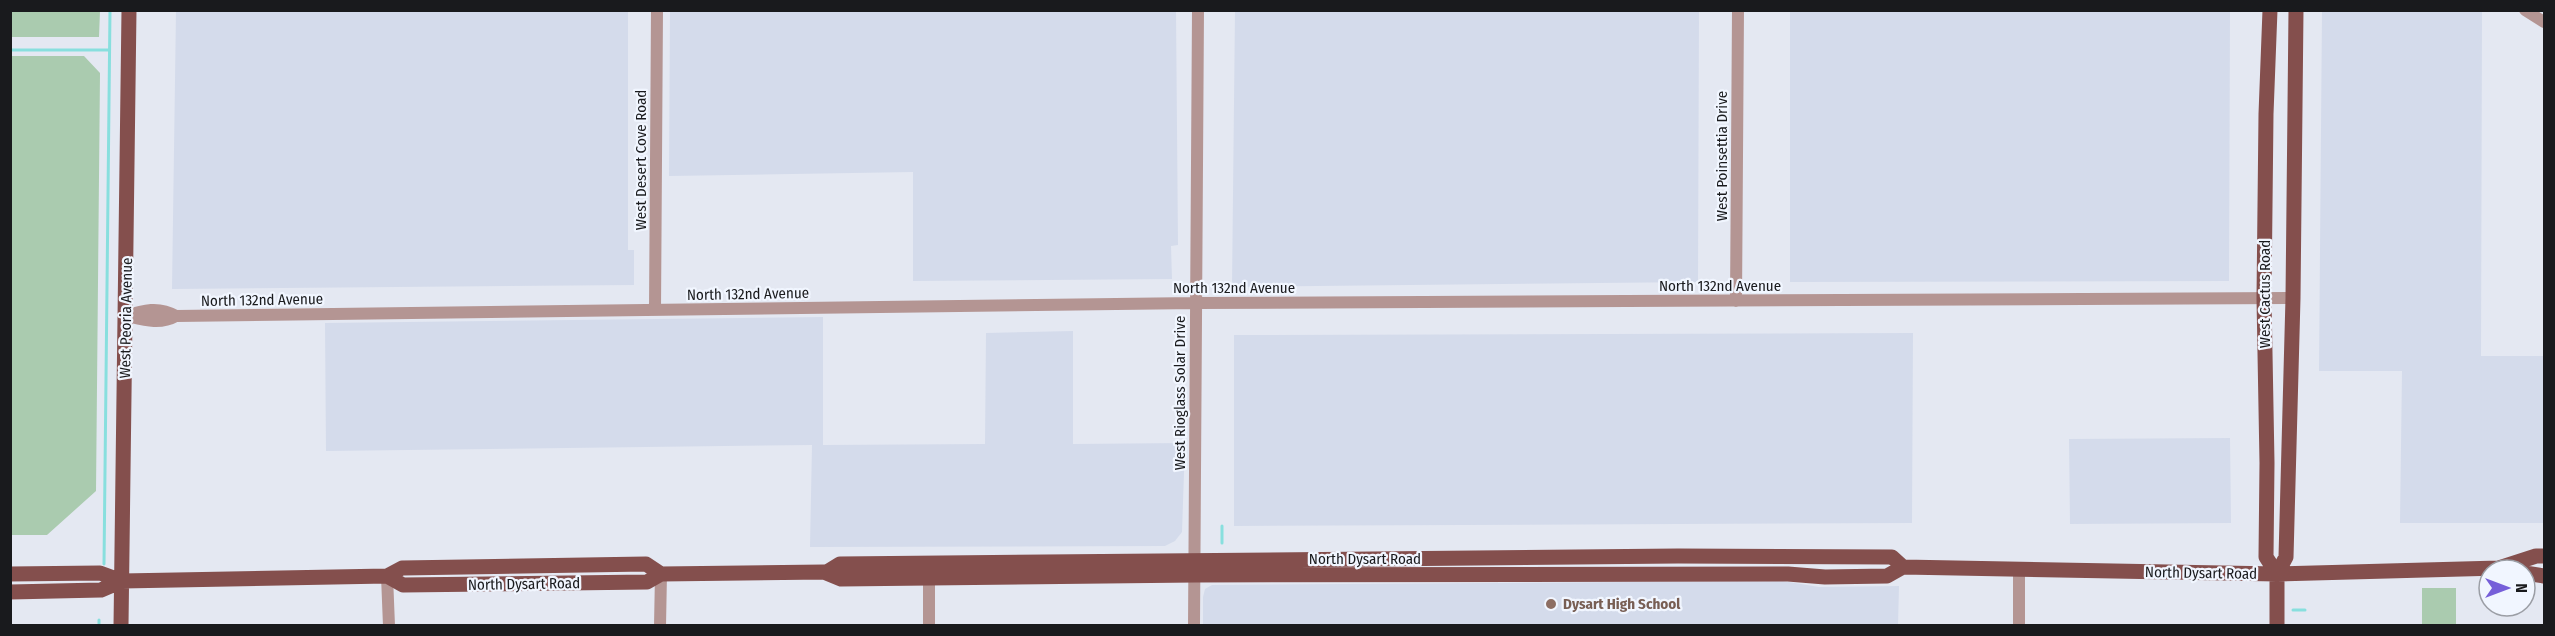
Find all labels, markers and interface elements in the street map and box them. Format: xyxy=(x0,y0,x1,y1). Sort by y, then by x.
street label: West Desert Cove Road xyxy=(632,90,650,230)
street label: West Poinsettia Drive xyxy=(1713,91,1731,221)
street label: West Cactus Road xyxy=(2256,240,2274,348)
street label: West Peoria Avenue xyxy=(116,257,136,379)
street label: North 132nd Avenue xyxy=(1659,277,1781,295)
street label: North 132nd Avenue xyxy=(1173,279,1295,297)
street label: North 132nd Avenue xyxy=(687,284,809,304)
street label: North 132nd Avenue xyxy=(201,290,323,310)
street label: West Rioglass Solar Drive xyxy=(1171,316,1189,470)
street label: North Dysart Road xyxy=(1309,550,1421,568)
north arrow xyxy=(2477,558,2537,618)
street label: North Dysart Road xyxy=(2145,563,2257,583)
street label: North Dysart Road xyxy=(468,574,580,594)
text: N xyxy=(2512,583,2531,593)
place label: Dysart High School xyxy=(1563,595,1681,613)
marker: Dysart High School xyxy=(1544,597,1558,611)

